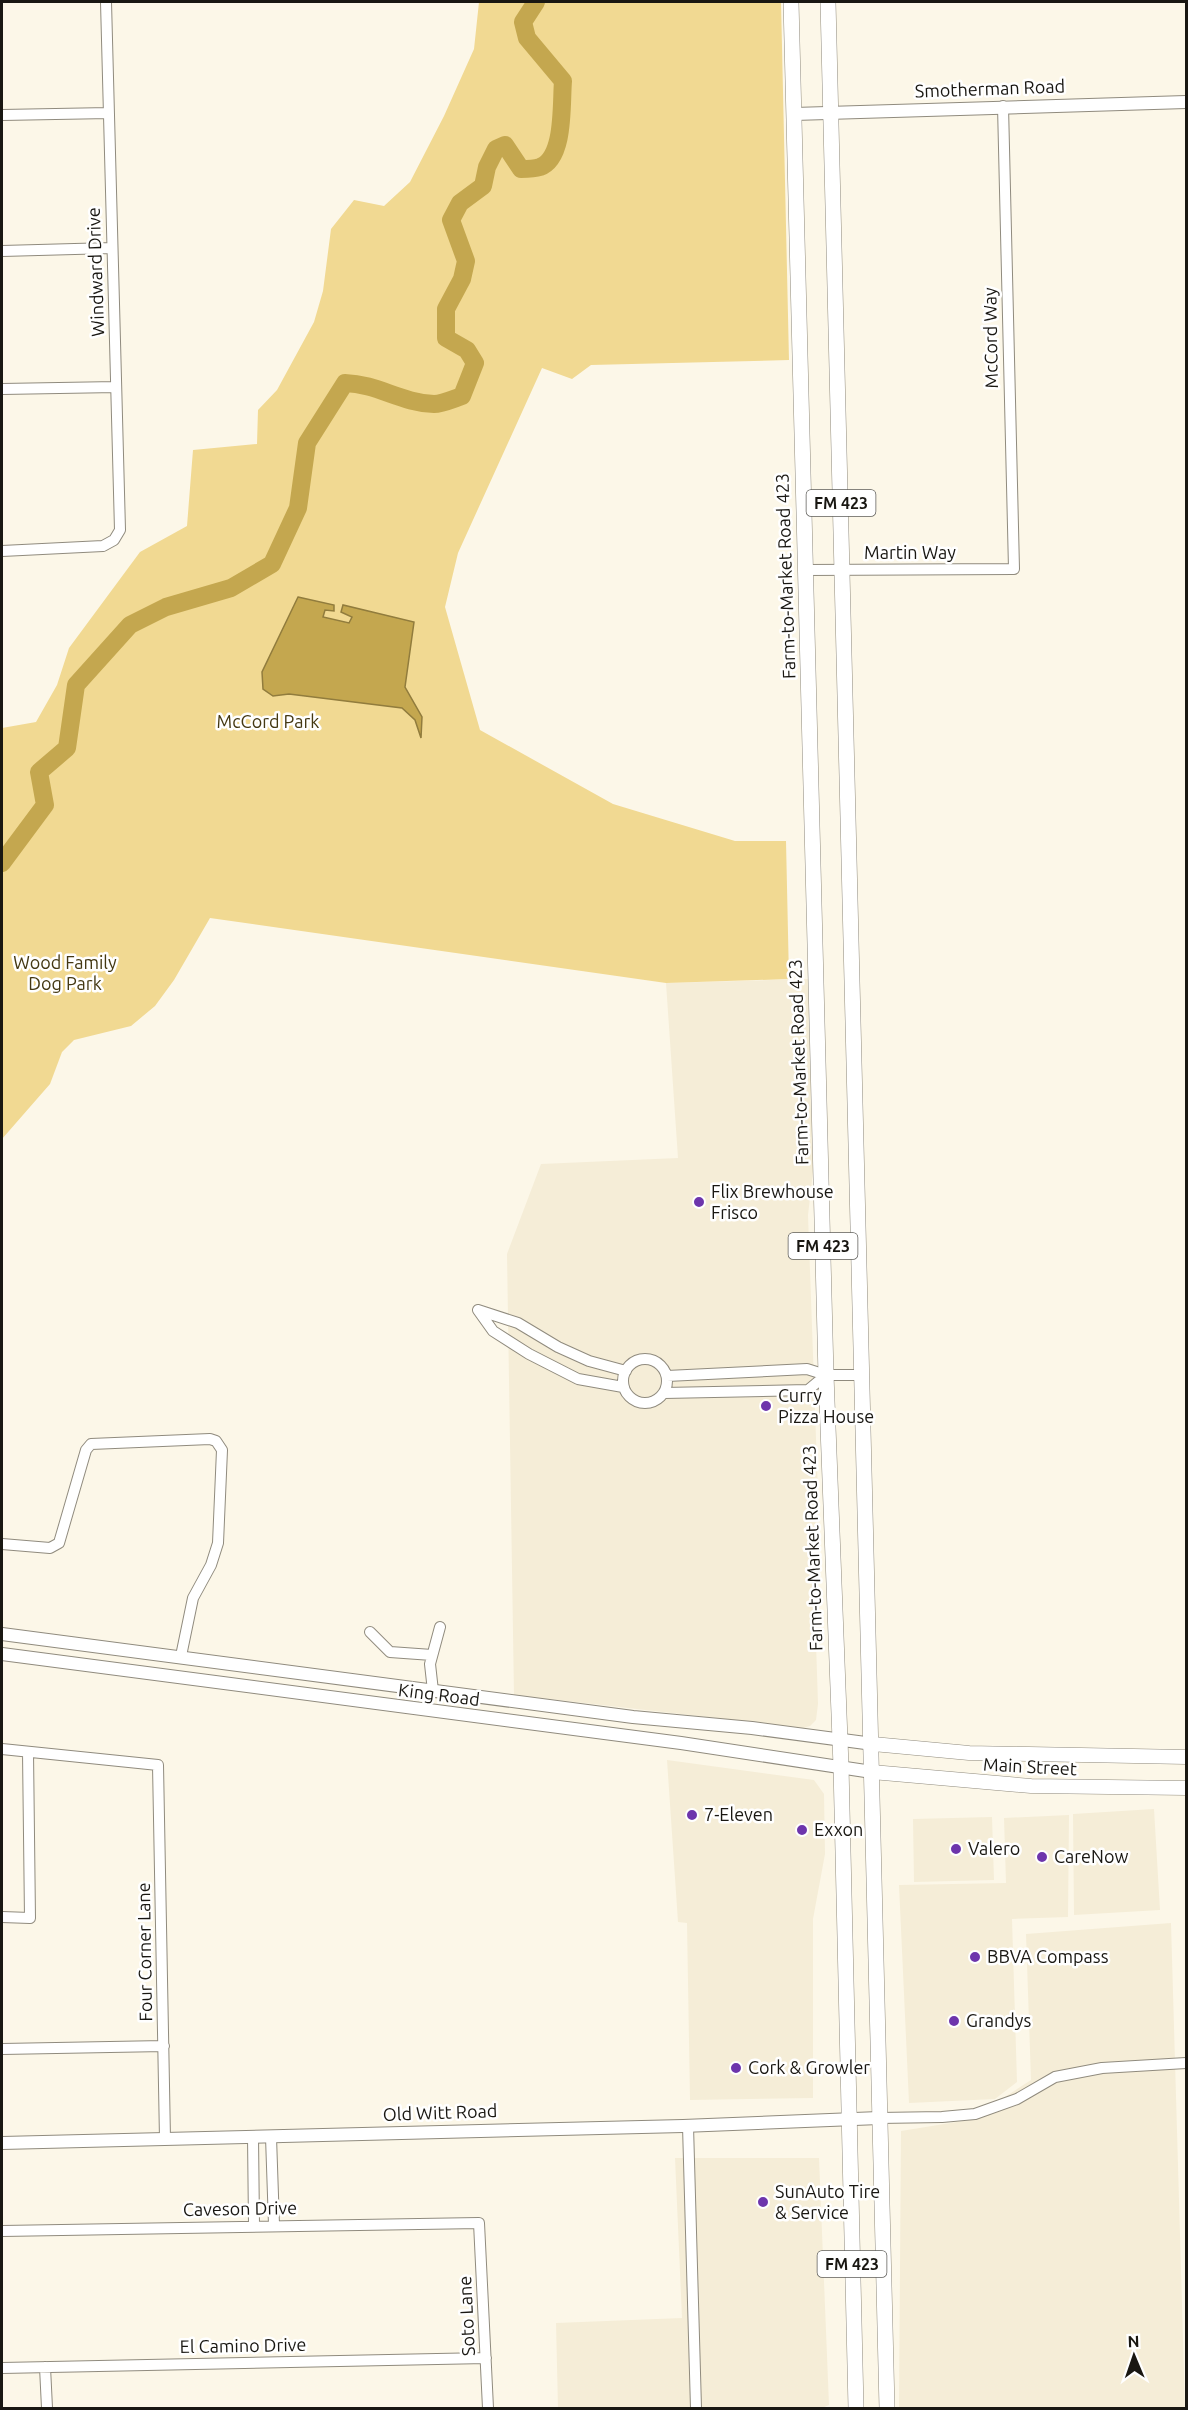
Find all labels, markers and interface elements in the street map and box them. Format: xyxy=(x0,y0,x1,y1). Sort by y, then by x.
street label: Smotherman Road xyxy=(915,75,1065,101)
street label: Windward Drive xyxy=(83,207,107,337)
street label: McCord Way xyxy=(979,287,1001,389)
street label: Farm-to-Market Road 423 xyxy=(771,473,799,679)
road number: FM 423 xyxy=(806,490,876,516)
street label: Martin Way xyxy=(864,542,956,562)
park label: McCord Park xyxy=(217,711,319,731)
park label: Wood Family Dog Park xyxy=(13,952,117,993)
street label: Farm-to-Market Road 423 xyxy=(784,959,812,1165)
place label: Flix Brewhouse Frisco xyxy=(711,1181,834,1222)
marker: Flix Brewhouse Frisco xyxy=(692,1195,706,1209)
road number: FM 423 xyxy=(788,1233,858,1259)
place label: Curry Pizza House xyxy=(778,1385,874,1426)
marker: Curry Pizza House xyxy=(759,1399,773,1413)
street label: Farm-to-Market Road 423 xyxy=(798,1445,826,1651)
street label: King Road xyxy=(397,1679,481,1709)
street label: Main Street xyxy=(983,1754,1077,1778)
place label: 7-Eleven xyxy=(704,1804,773,1824)
marker: 7-Eleven xyxy=(685,1808,699,1822)
place label: Exxon xyxy=(814,1819,863,1839)
marker: Exxon xyxy=(795,1823,809,1837)
place label: Valero xyxy=(968,1838,1020,1858)
marker: Valero xyxy=(949,1842,963,1856)
place label: CareNow xyxy=(1054,1846,1128,1866)
marker: CareNow xyxy=(1035,1850,1049,1864)
street label: Four Corner Lane xyxy=(133,1882,155,2022)
place label: BBVA Compass xyxy=(987,1946,1109,1966)
marker: BBVA Compass xyxy=(968,1950,982,1964)
place label: Grandys xyxy=(966,2010,1031,2030)
marker: Grandys xyxy=(947,2014,961,2028)
place label: Cork & Growler xyxy=(748,2057,870,2077)
marker: Cork & Growler xyxy=(729,2061,743,2075)
street label: Old Witt Road xyxy=(382,2100,498,2124)
place label: SunAuto Tire & Service xyxy=(775,2181,880,2222)
marker: SunAuto Tire & Service xyxy=(756,2195,770,2209)
street label: Caveson Drive xyxy=(183,2197,297,2219)
road number: FM 423 xyxy=(818,2251,886,2277)
street label: Soto Lane xyxy=(454,2275,478,2357)
north arrow xyxy=(1104,2326,1164,2386)
text: N xyxy=(1127,2332,1140,2350)
street label: El Camino Drive xyxy=(179,2334,306,2356)

